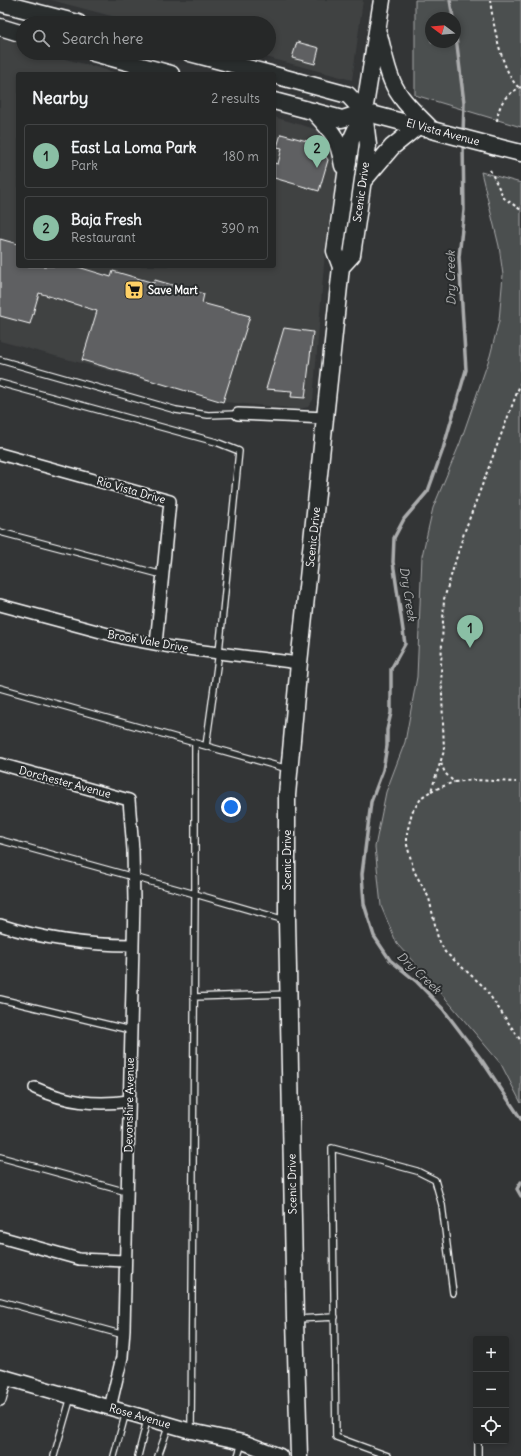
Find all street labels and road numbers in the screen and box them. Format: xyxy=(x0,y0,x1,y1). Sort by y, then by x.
street label: El Vista Avenue xyxy=(405,115,481,149)
street label: Scenic Drive xyxy=(350,161,372,223)
street label: Rio Vista Drive xyxy=(95,473,167,507)
street label: Scenic Drive xyxy=(303,506,323,568)
street label: Brook Vale Drive xyxy=(106,627,190,655)
street label: Dorchester Avenue xyxy=(17,763,113,801)
street label: Scenic Drive xyxy=(280,830,294,890)
street label: Devonshire Avenue xyxy=(121,1057,137,1153)
street label: Scenic Drive xyxy=(284,1154,300,1214)
street label: Rose Avenue xyxy=(108,1401,173,1432)

